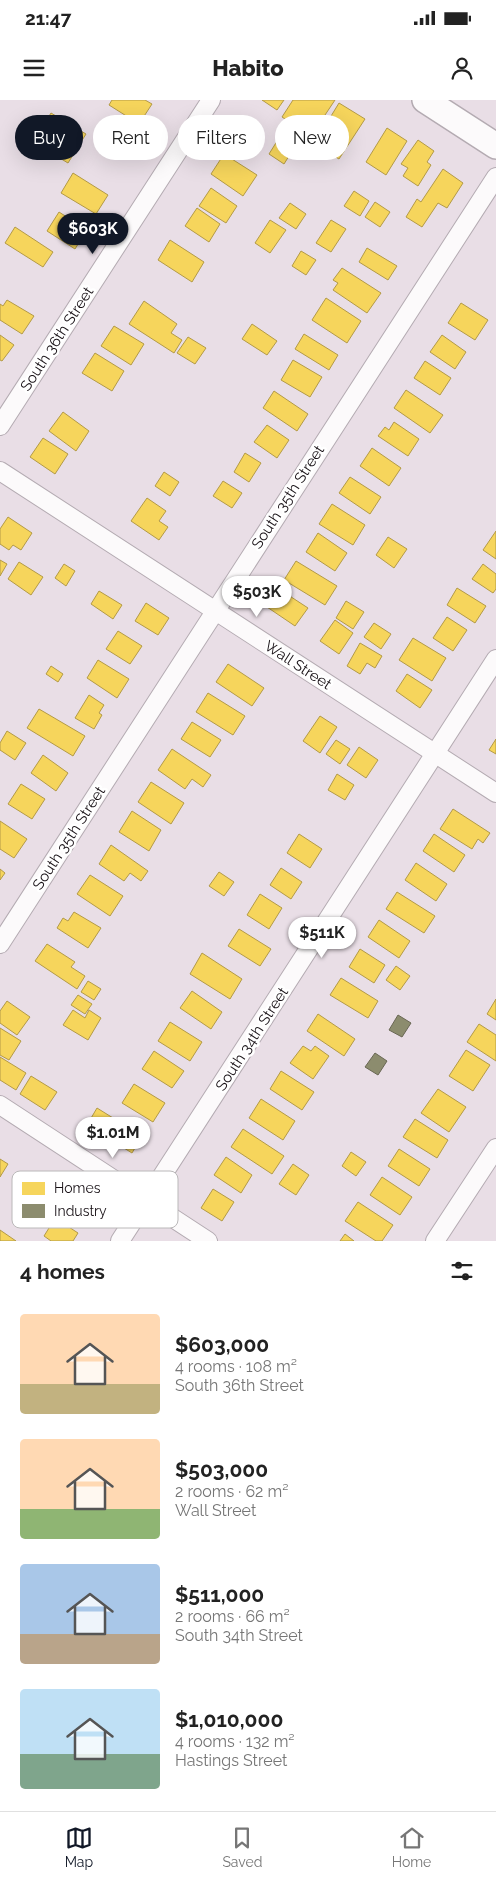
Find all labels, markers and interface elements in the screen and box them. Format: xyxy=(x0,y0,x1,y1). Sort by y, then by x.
text: 21:47 xyxy=(25,7,71,29)
icon: menu xyxy=(20,54,48,82)
icon: person xyxy=(448,54,476,82)
text: Habito xyxy=(212,55,284,81)
chip: Buy xyxy=(15,115,83,160)
chip: Rent xyxy=(93,115,168,160)
chip: Filters xyxy=(178,115,265,160)
chip: New xyxy=(275,115,349,160)
pin: $603K xyxy=(58,212,128,255)
text: $603K xyxy=(68,219,118,238)
street label: South 36th Street xyxy=(17,283,97,395)
street label: South 35th Street xyxy=(248,442,328,552)
pin: $503K xyxy=(222,576,292,618)
text: $503K xyxy=(233,582,281,601)
street label: Wall Street xyxy=(261,637,335,693)
street label: South 35th Street xyxy=(29,783,109,893)
pin: $511K xyxy=(287,916,357,959)
text: $511K xyxy=(299,923,345,942)
street label: South 34th Street xyxy=(212,984,292,1094)
pin: $1.01M xyxy=(72,1116,154,1159)
text: $1.01M xyxy=(86,1123,140,1142)
legend xyxy=(12,1171,178,1228)
text: Homes xyxy=(54,1180,101,1196)
text: Industry xyxy=(54,1203,107,1219)
icon: filters xyxy=(448,1257,476,1285)
text: 4 homes xyxy=(20,1259,105,1284)
text: $603,000 xyxy=(175,1332,269,1357)
icon: home xyxy=(60,1334,120,1394)
text: 4 rooms · 108 m² xyxy=(175,1357,297,1376)
text: South 36th Street xyxy=(175,1376,304,1395)
text: $503,000 xyxy=(175,1457,268,1482)
icon: home xyxy=(60,1459,120,1519)
text: 2 rooms · 62 m² xyxy=(175,1482,288,1501)
text: Wall Street xyxy=(175,1501,256,1520)
text: $511,000 xyxy=(175,1582,264,1607)
icon: home xyxy=(60,1584,120,1644)
text: 2 rooms · 66 m² xyxy=(175,1607,290,1626)
text: South 34th Street xyxy=(175,1626,303,1645)
text: $1,010,000 xyxy=(175,1707,283,1732)
icon: home xyxy=(60,1709,120,1769)
text: 4 rooms · 132 m² xyxy=(175,1732,295,1751)
text: Hastings Street xyxy=(175,1751,287,1770)
tab: Map xyxy=(65,1824,93,1870)
tab: Saved xyxy=(222,1824,262,1870)
tab: Home xyxy=(392,1824,431,1870)

